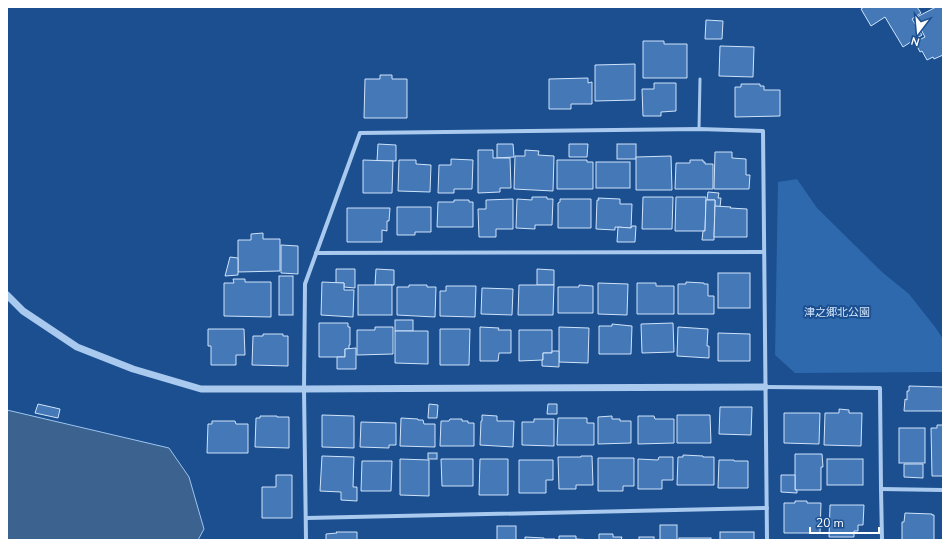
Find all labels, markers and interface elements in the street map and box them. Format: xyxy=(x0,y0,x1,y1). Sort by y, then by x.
north arrow xyxy=(898,12,938,52)
text: N xyxy=(909,33,921,49)
park label: 津之郷北公園 xyxy=(804,305,870,320)
scale bar xyxy=(810,509,879,535)
text: 20 m xyxy=(816,515,844,531)

